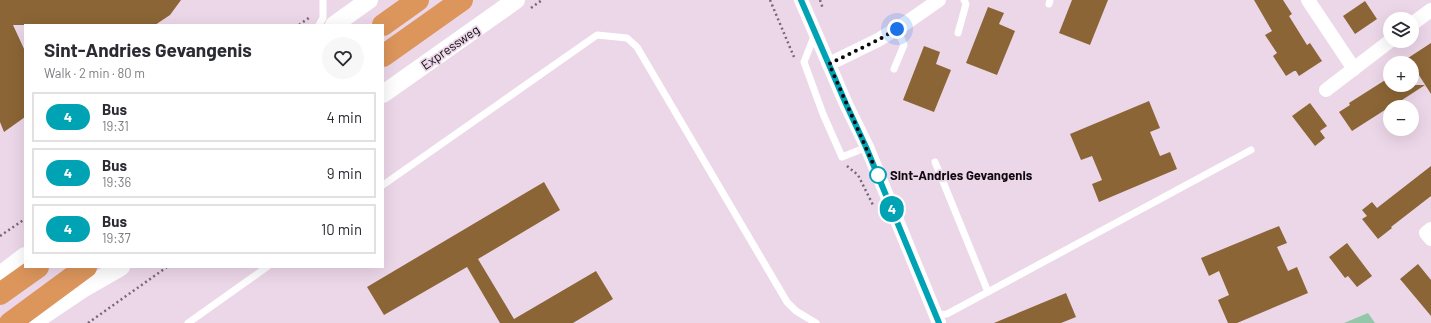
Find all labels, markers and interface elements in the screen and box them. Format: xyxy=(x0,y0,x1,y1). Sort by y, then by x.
map controls xyxy=(1383,12,1419,136)
button: layers xyxy=(1383,12,1419,48)
your location xyxy=(887,19,907,39)
street label: Expressweg xyxy=(418,21,482,73)
button: heart xyxy=(322,37,364,79)
text: Sint-Andries Gevangenis xyxy=(44,38,252,61)
button: + xyxy=(1383,56,1419,92)
text: Walk · 2 min · 80 m xyxy=(44,65,145,81)
text: Bus xyxy=(102,100,127,118)
button: − xyxy=(1383,100,1419,136)
text: 4 xyxy=(64,108,72,125)
text: 4 min xyxy=(326,108,362,126)
text: 19:31 xyxy=(102,118,129,134)
text: Bus xyxy=(102,156,127,174)
text: 4 xyxy=(64,164,72,181)
text: 9 min xyxy=(327,164,362,182)
marker: Sint-Andries Gevangenis xyxy=(869,166,887,184)
place label: Sint-Andries Gevangenis xyxy=(890,167,1033,183)
text: 19:36 xyxy=(102,174,131,190)
line badge: 4 xyxy=(879,196,905,222)
text: 4 xyxy=(888,200,896,217)
text: Bus xyxy=(102,212,127,230)
text: 4 xyxy=(64,220,72,237)
text: 10 min xyxy=(321,220,362,238)
text: 19:37 xyxy=(102,230,131,246)

